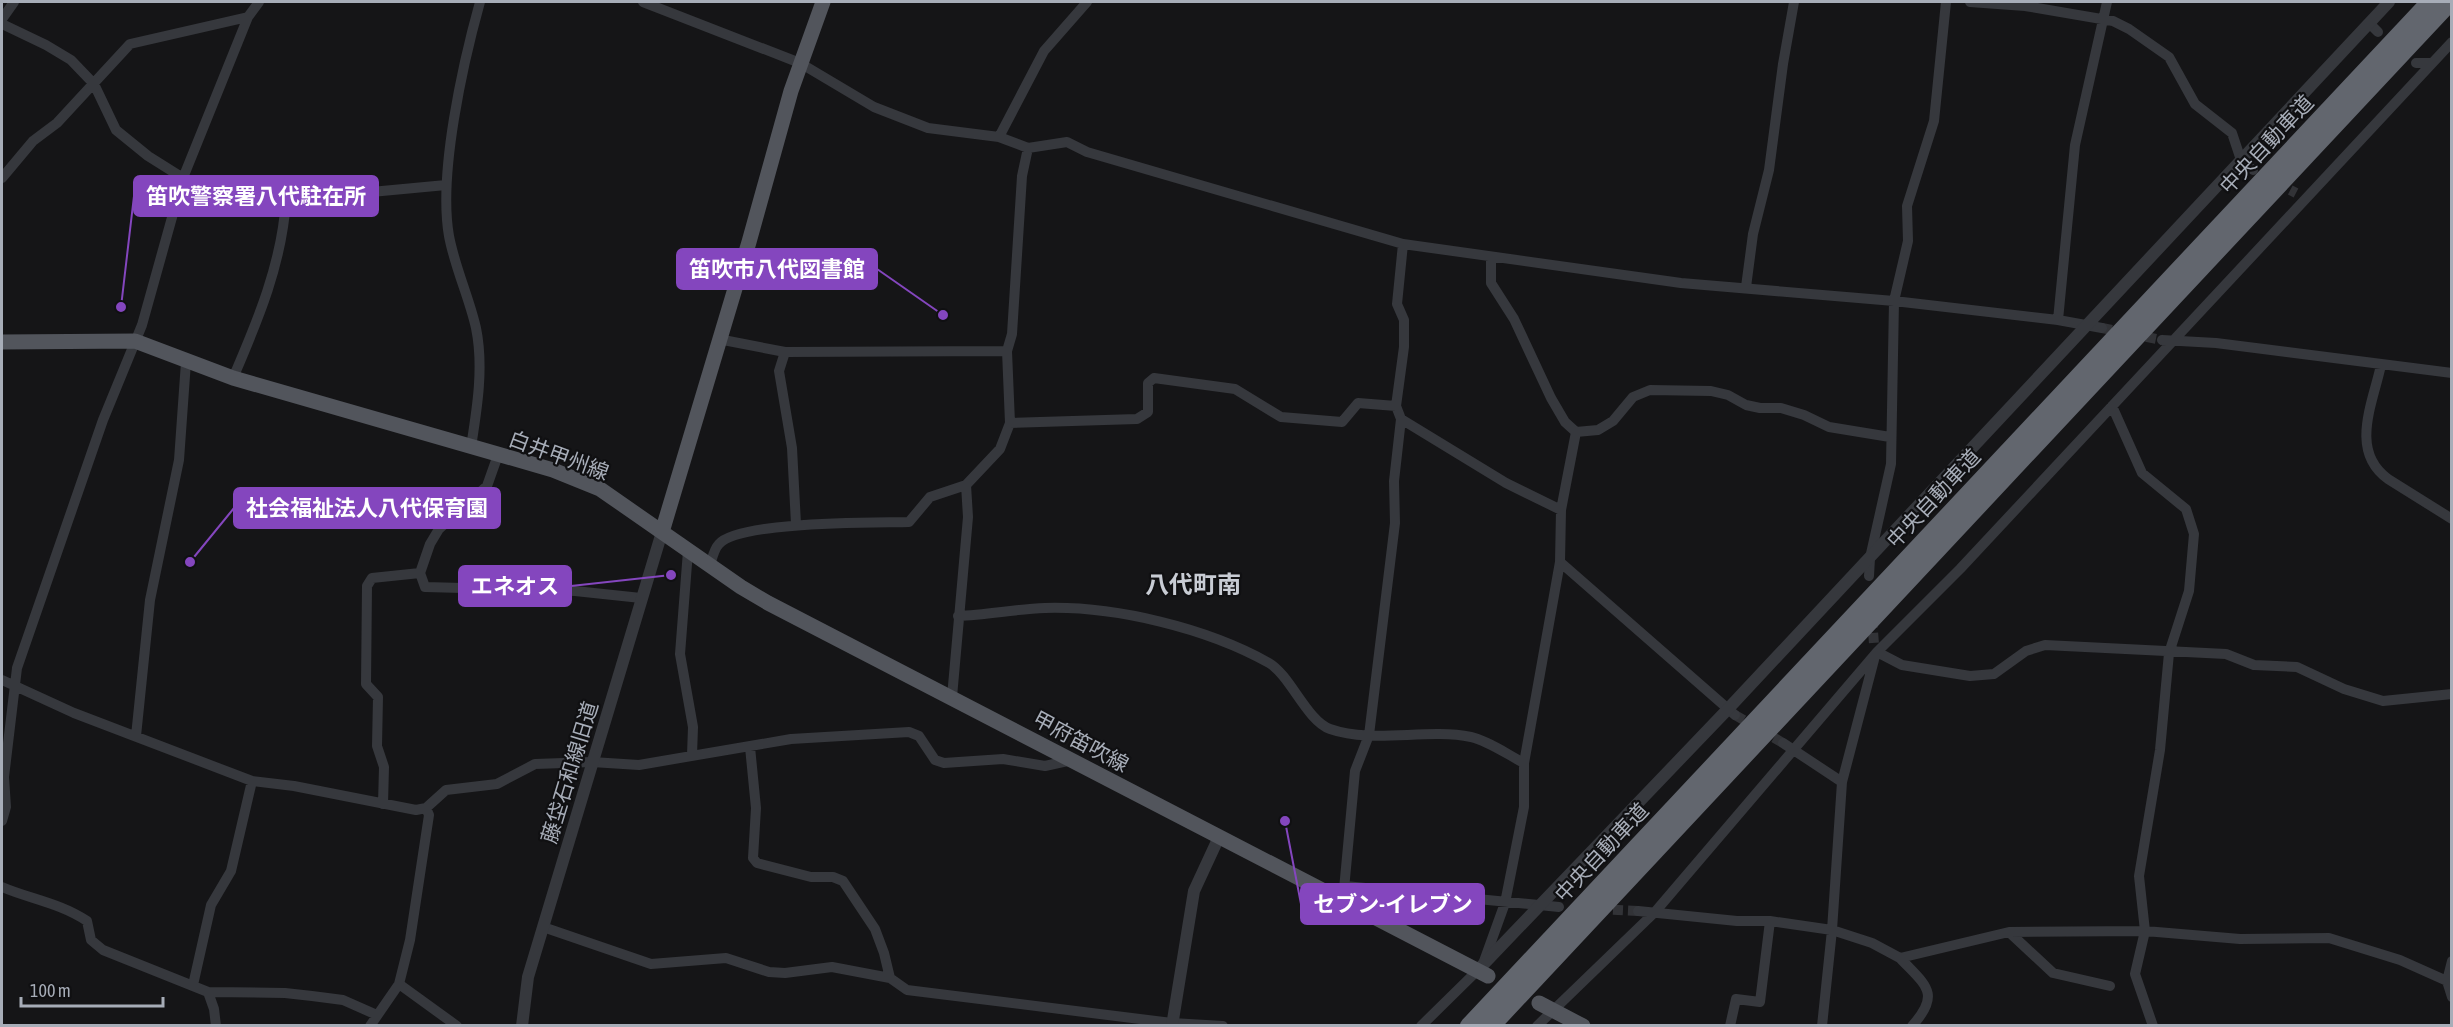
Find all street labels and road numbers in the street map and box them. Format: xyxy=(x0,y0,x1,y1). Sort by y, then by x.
street label: 中央自動車道 xyxy=(2214,90,2318,198)
street label: 白井甲州線 xyxy=(506,426,612,484)
street label: 中央自動車道 xyxy=(1881,444,1985,552)
street label: 藤垈石和線旧道 xyxy=(536,698,602,846)
street label: 甲府笛吹線 xyxy=(1029,706,1133,776)
street label: 中央自動車道 xyxy=(1549,798,1653,906)

